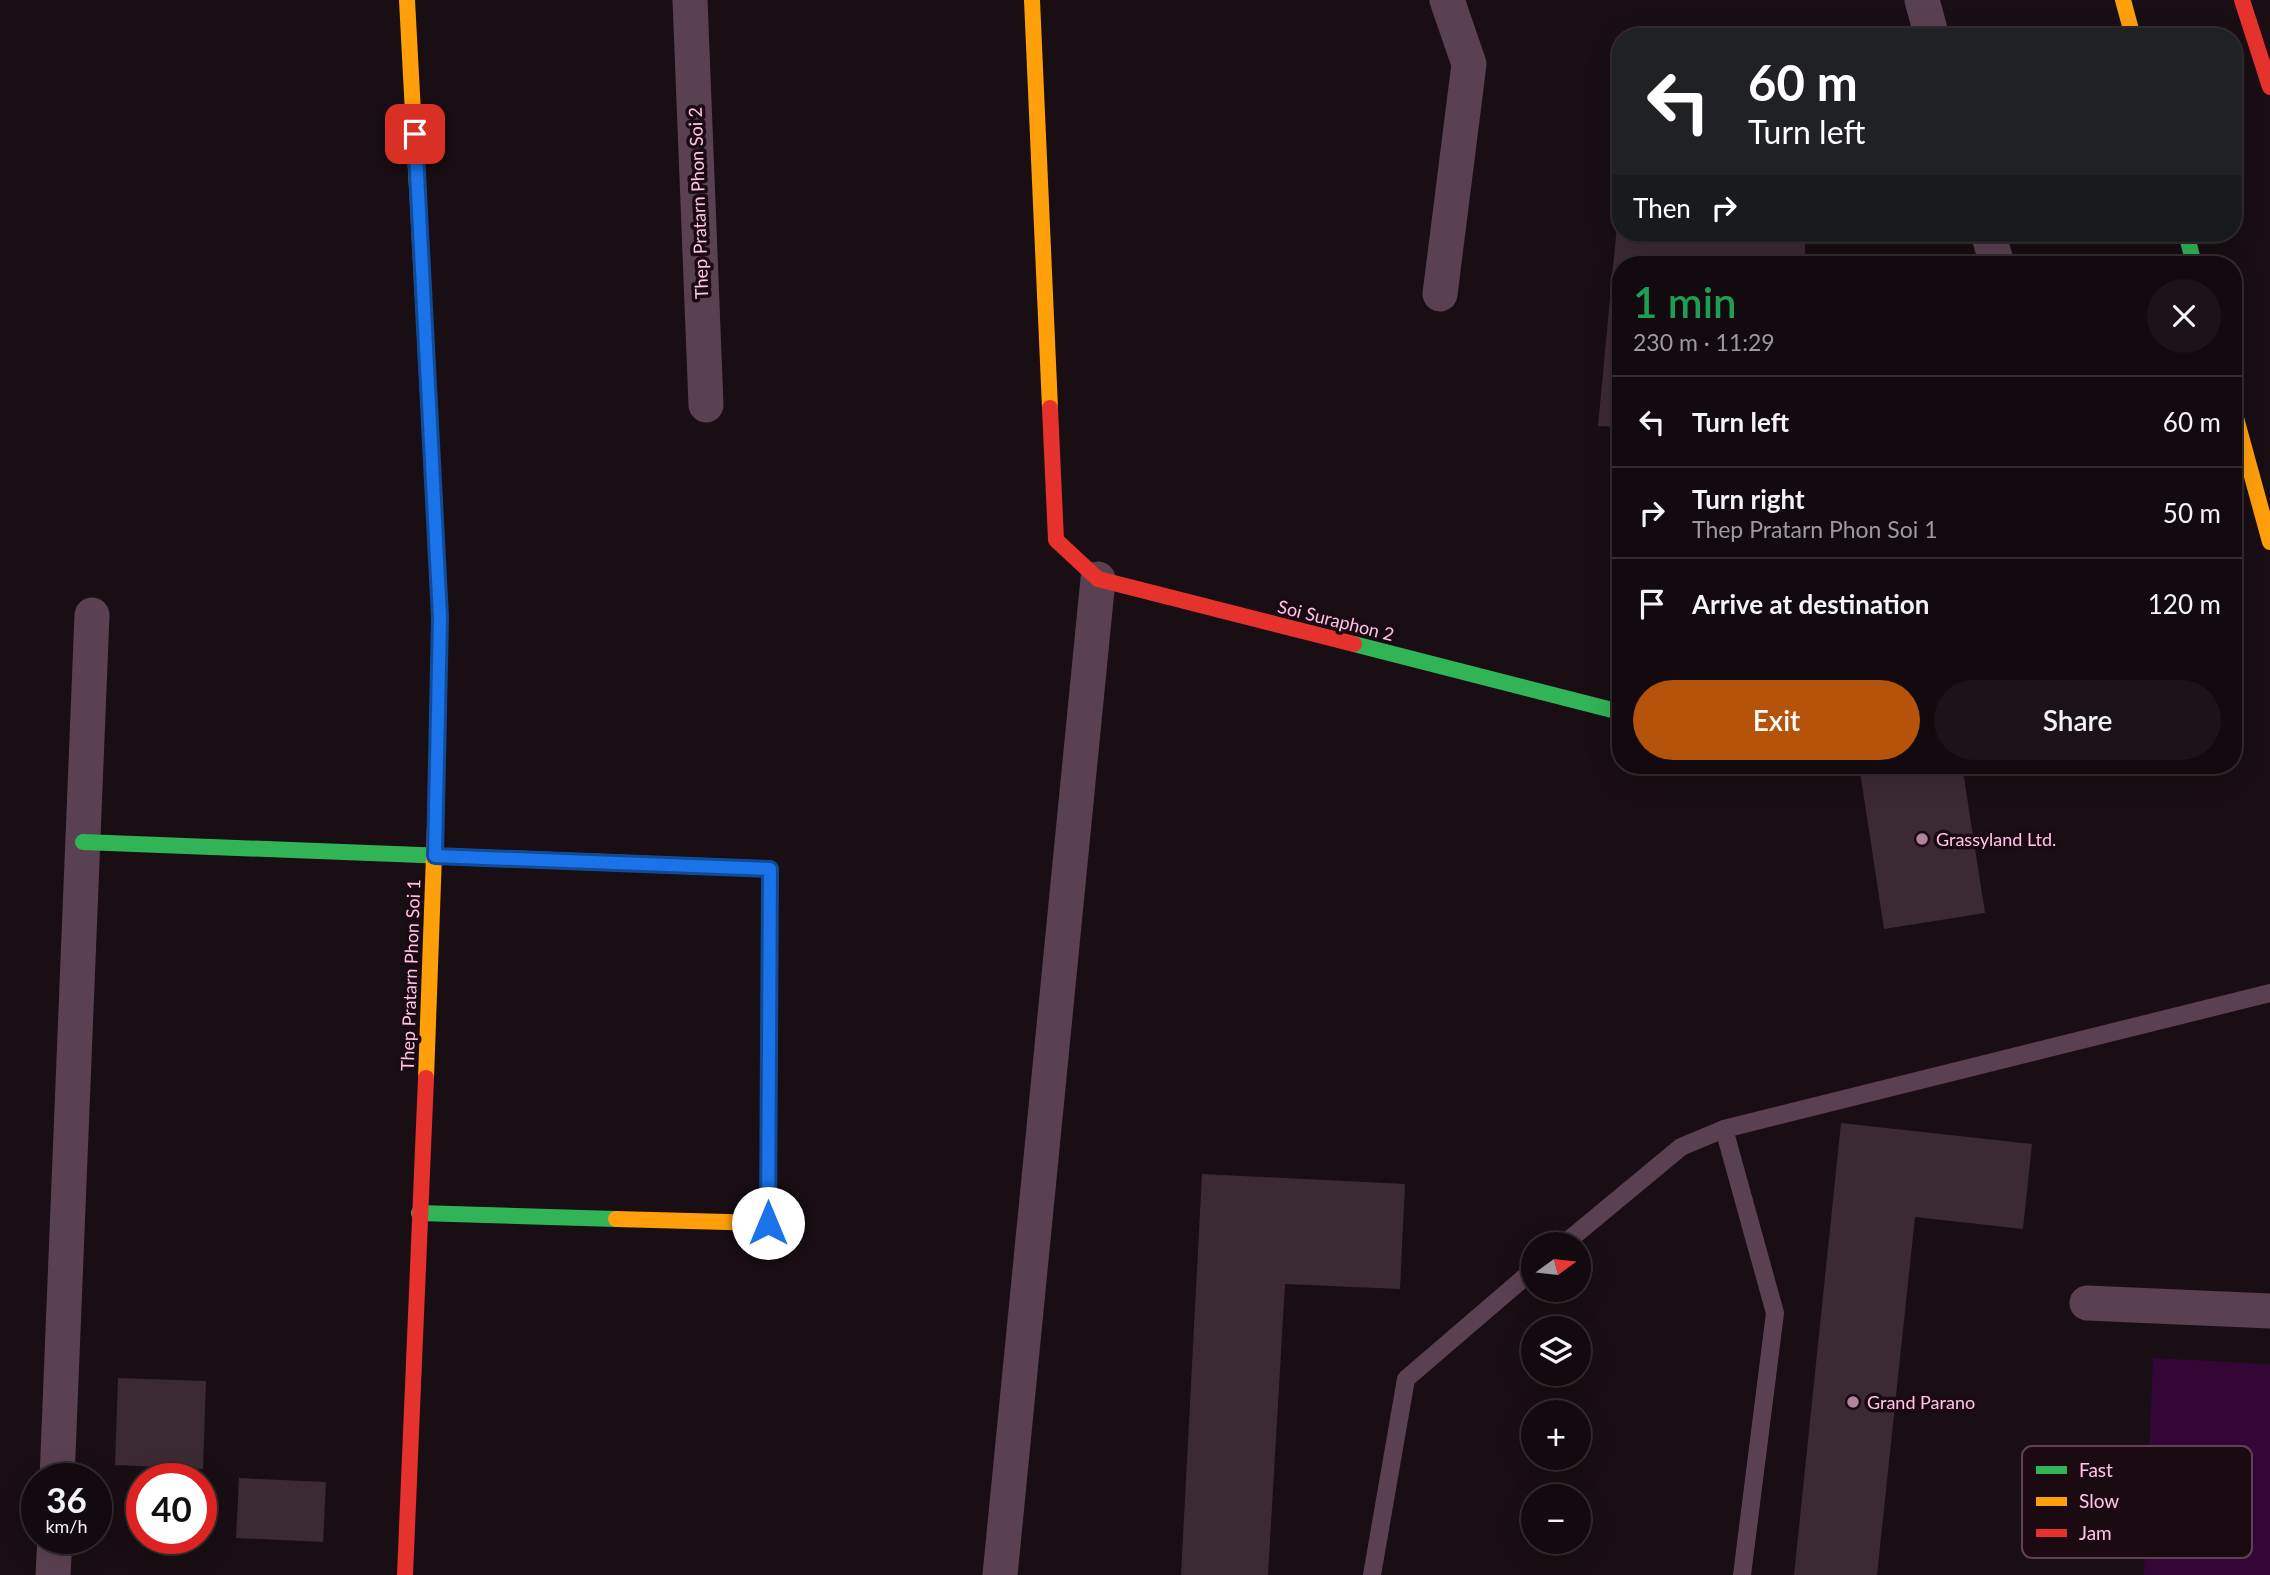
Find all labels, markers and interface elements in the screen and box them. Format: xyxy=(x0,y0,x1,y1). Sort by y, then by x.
text: 60 m xyxy=(1748,53,1858,111)
icon: left xyxy=(1633,56,1724,147)
pin xyxy=(385,104,445,164)
street label: Thep Pratarn Phon Soi 2 xyxy=(684,107,712,299)
text: Turn left xyxy=(1748,112,1865,151)
icon: arrive xyxy=(396,115,434,153)
icon: right xyxy=(1705,189,1743,227)
text: Then xyxy=(1633,192,1691,224)
text: 1 min xyxy=(1633,277,1737,327)
button: close xyxy=(2147,279,2221,353)
text: 230 m · 11:29 xyxy=(1633,328,1775,356)
icon: left xyxy=(1633,403,1671,441)
text: Turn left xyxy=(1692,406,1789,438)
text: 60 m xyxy=(2163,406,2221,438)
text: Turn right xyxy=(1692,483,1805,515)
icon: right xyxy=(1633,494,1671,532)
text: 50 m xyxy=(2163,497,2221,529)
text: Thep Pratarn Phon Soi 1 xyxy=(1692,515,1938,543)
icon: arrive xyxy=(1633,585,1671,623)
text: Arrive at destination xyxy=(1692,588,1929,620)
text: 120 m xyxy=(2148,588,2221,620)
street label: Soi Suraphon 2 xyxy=(1275,595,1397,645)
button: Exit xyxy=(1633,680,1920,760)
button: Share xyxy=(1934,680,2221,760)
place label: Grassyland Ltd. xyxy=(1936,828,2056,850)
marker: Grassyland Ltd. xyxy=(1914,831,1930,847)
street label: Thep Pratarn Phon Soi 1 xyxy=(396,879,424,1071)
position arrow xyxy=(731,1186,805,1260)
north arrow xyxy=(1521,1232,1591,1302)
map controls xyxy=(1521,1232,1591,1554)
button: layers xyxy=(1521,1316,1591,1386)
place label: Grand Parano xyxy=(1867,1391,1975,1413)
marker: Grand Parano xyxy=(1845,1394,1861,1410)
button: + xyxy=(1521,1400,1591,1470)
legend xyxy=(2022,1446,2252,1558)
text: Fast xyxy=(2079,1458,2113,1481)
speed limit sign: 40 xyxy=(126,1463,217,1554)
text: 36 xyxy=(46,1478,87,1520)
button: − xyxy=(1521,1484,1591,1554)
text: Slow xyxy=(2079,1489,2119,1512)
text: km/h xyxy=(45,1515,88,1537)
text: Jam xyxy=(2079,1521,2112,1544)

